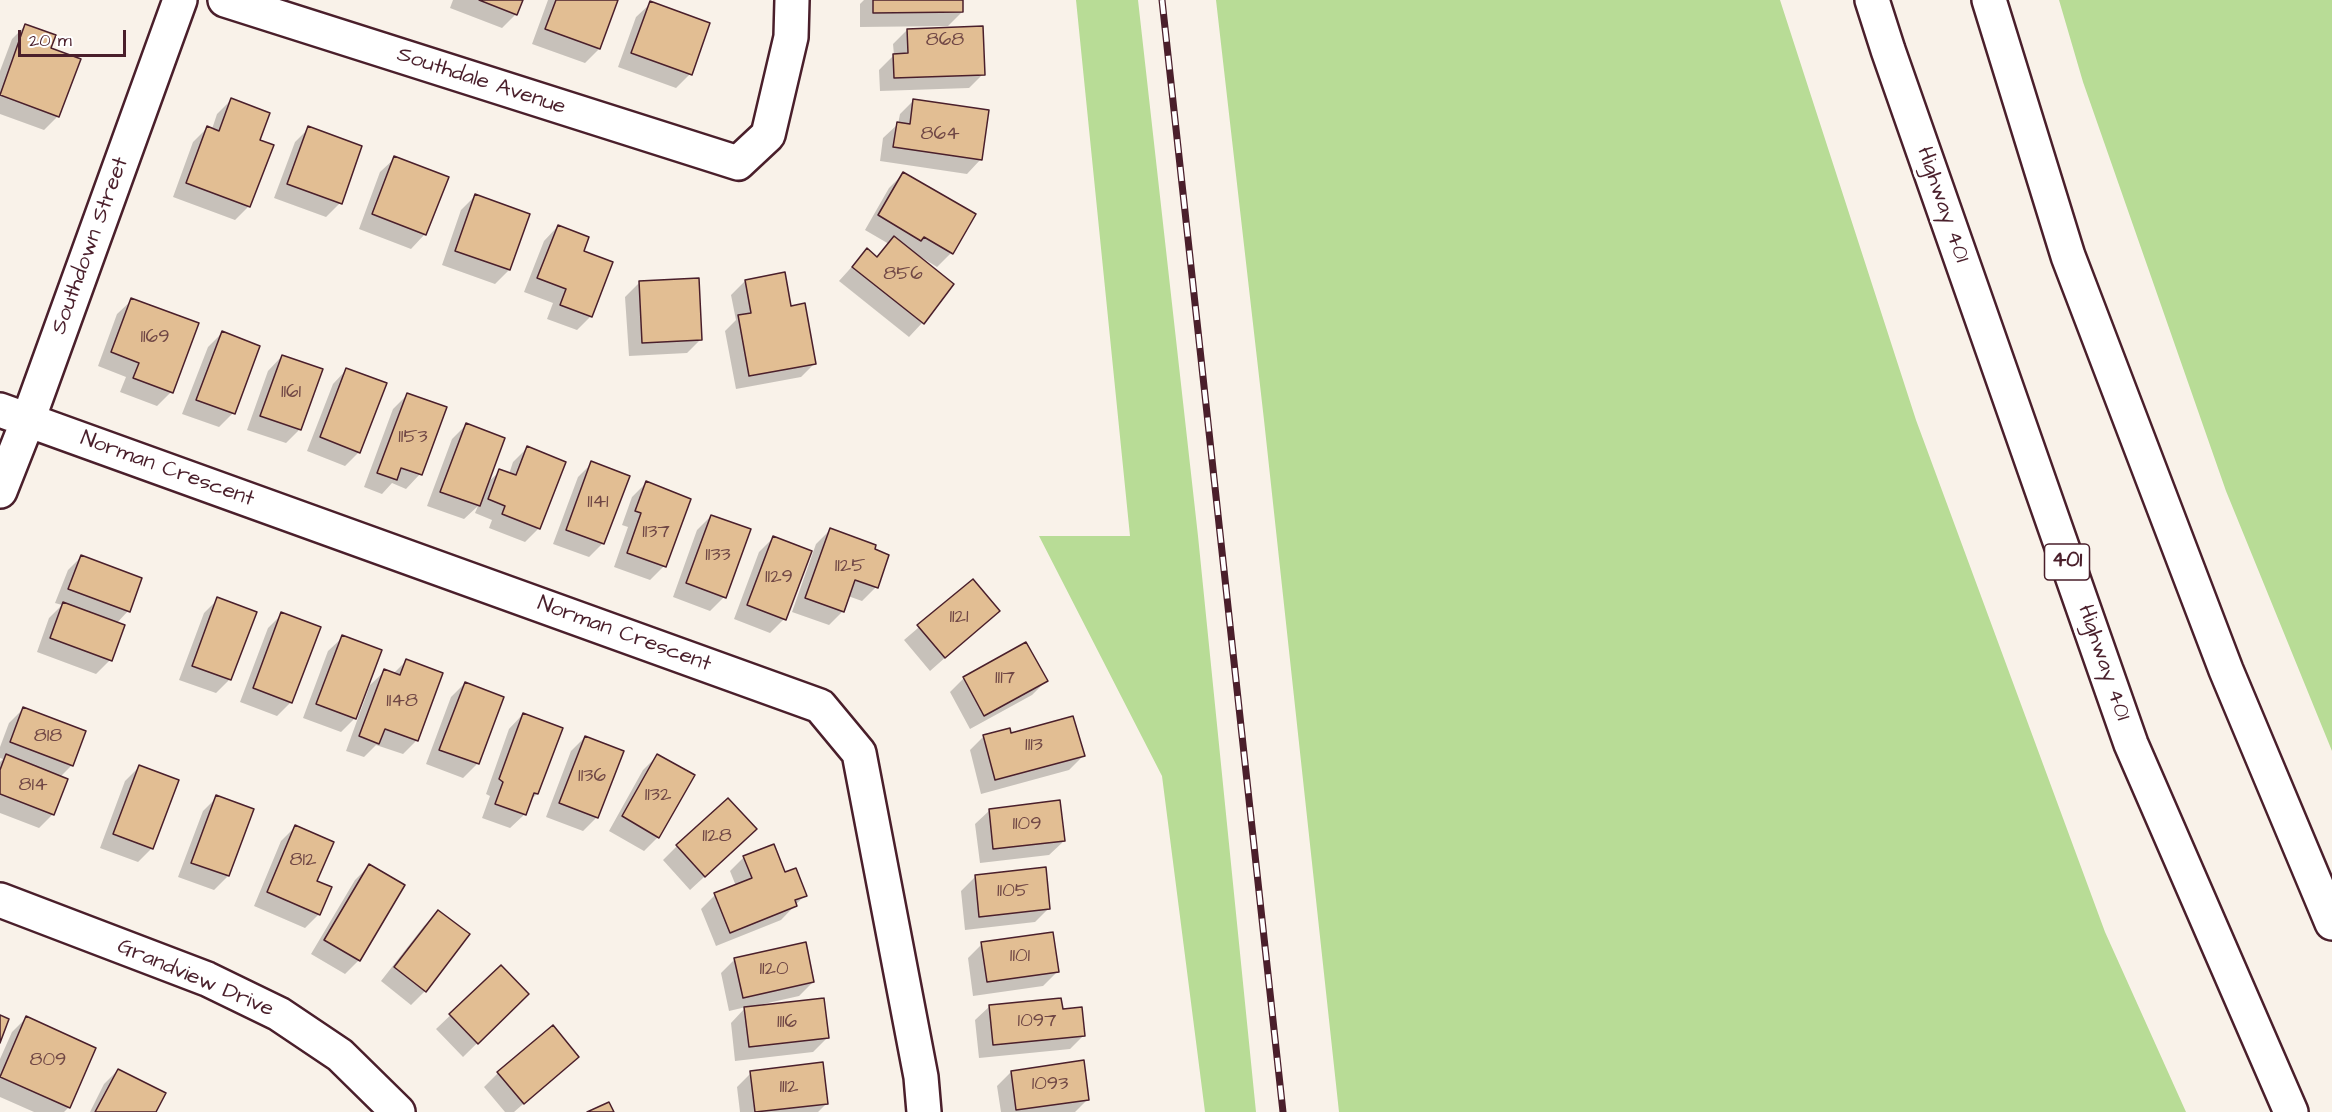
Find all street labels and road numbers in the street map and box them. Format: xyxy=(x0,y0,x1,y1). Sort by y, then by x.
street label: Southdale Avenue xyxy=(393,42,569,122)
street label: Highway 401 xyxy=(1910,144,1974,266)
street label: Southdown Street xyxy=(47,154,135,338)
street label: Norman Crescent xyxy=(77,426,257,514)
road number: 401 xyxy=(2044,544,2090,580)
street label: Norman Crescent xyxy=(534,591,714,679)
street label: Highway 401 xyxy=(2071,602,2135,724)
street label: Grandview Drive xyxy=(113,934,277,1024)

